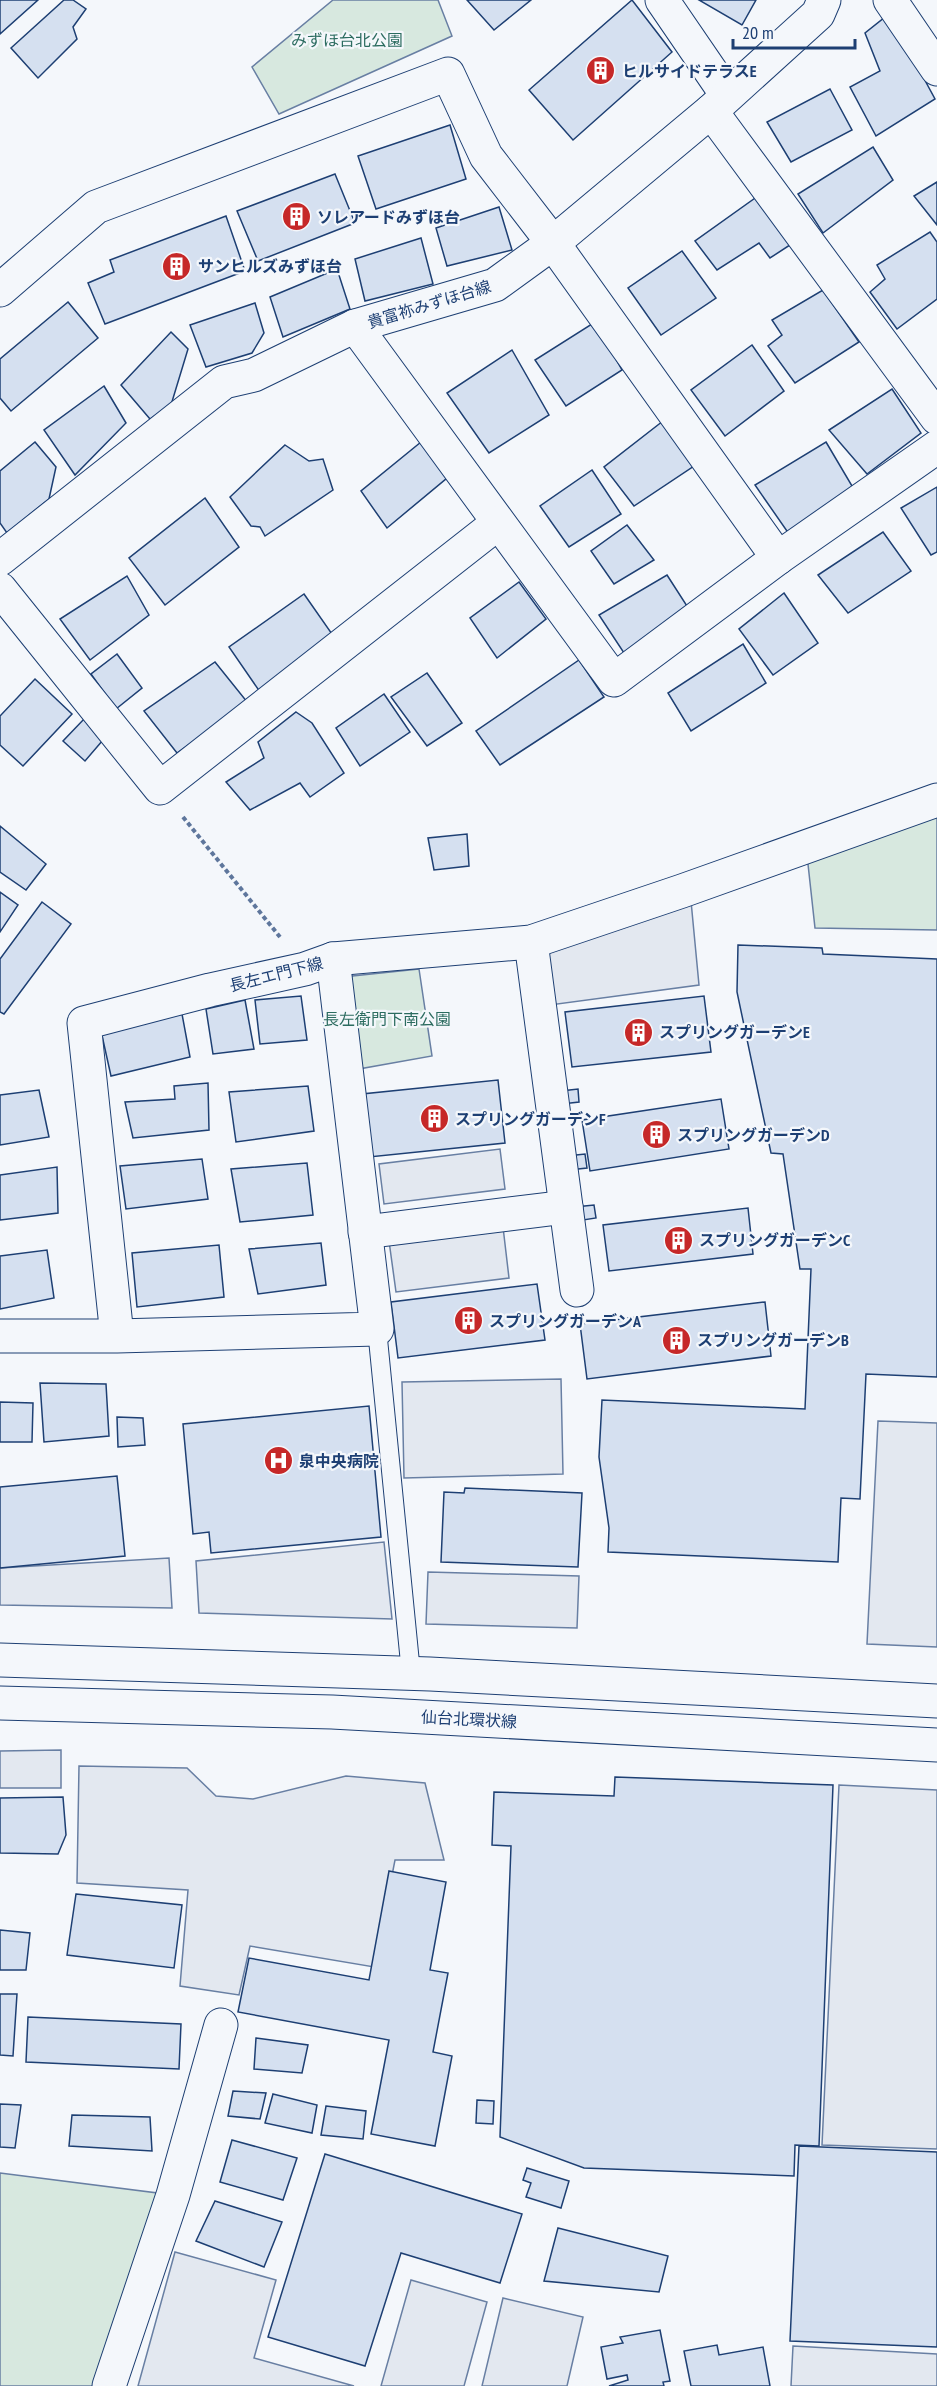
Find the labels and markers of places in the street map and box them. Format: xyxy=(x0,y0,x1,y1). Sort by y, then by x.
building icon: ヒルサイドテラスE xyxy=(585,55,617,87)
place label: ヒルサイドテラスE xyxy=(622,61,757,81)
building icon: ソレアードみずほ台 xyxy=(280,201,312,233)
place label: ソレアードみずほ台 xyxy=(317,207,460,227)
building icon: サンヒルズみずほ台 xyxy=(161,250,193,282)
place label: サンヒルズみずほ台 xyxy=(198,256,342,276)
building icon: スプリングガーデンE xyxy=(622,1016,654,1048)
place label: スプリングガーデンE xyxy=(659,1022,810,1042)
building icon: スプリングガーデンF xyxy=(418,1103,450,1135)
place label: スプリングガーデンF xyxy=(455,1109,606,1129)
building icon: スプリングガーデンD xyxy=(640,1119,672,1151)
place label: スプリングガーデンD xyxy=(677,1125,830,1145)
building icon: スプリングガーデンC xyxy=(662,1224,694,1256)
place label: スプリングガーデンC xyxy=(699,1230,851,1250)
building icon: スプリングガーデンA xyxy=(452,1305,484,1337)
place label: スプリングガーデンA xyxy=(489,1311,642,1331)
building icon: スプリングガーデンB xyxy=(660,1324,692,1356)
place label: スプリングガーデンB xyxy=(697,1330,849,1350)
hospital icon: 泉中央病院 xyxy=(262,1445,294,1477)
place label: 泉中央病院 xyxy=(299,1451,379,1471)

